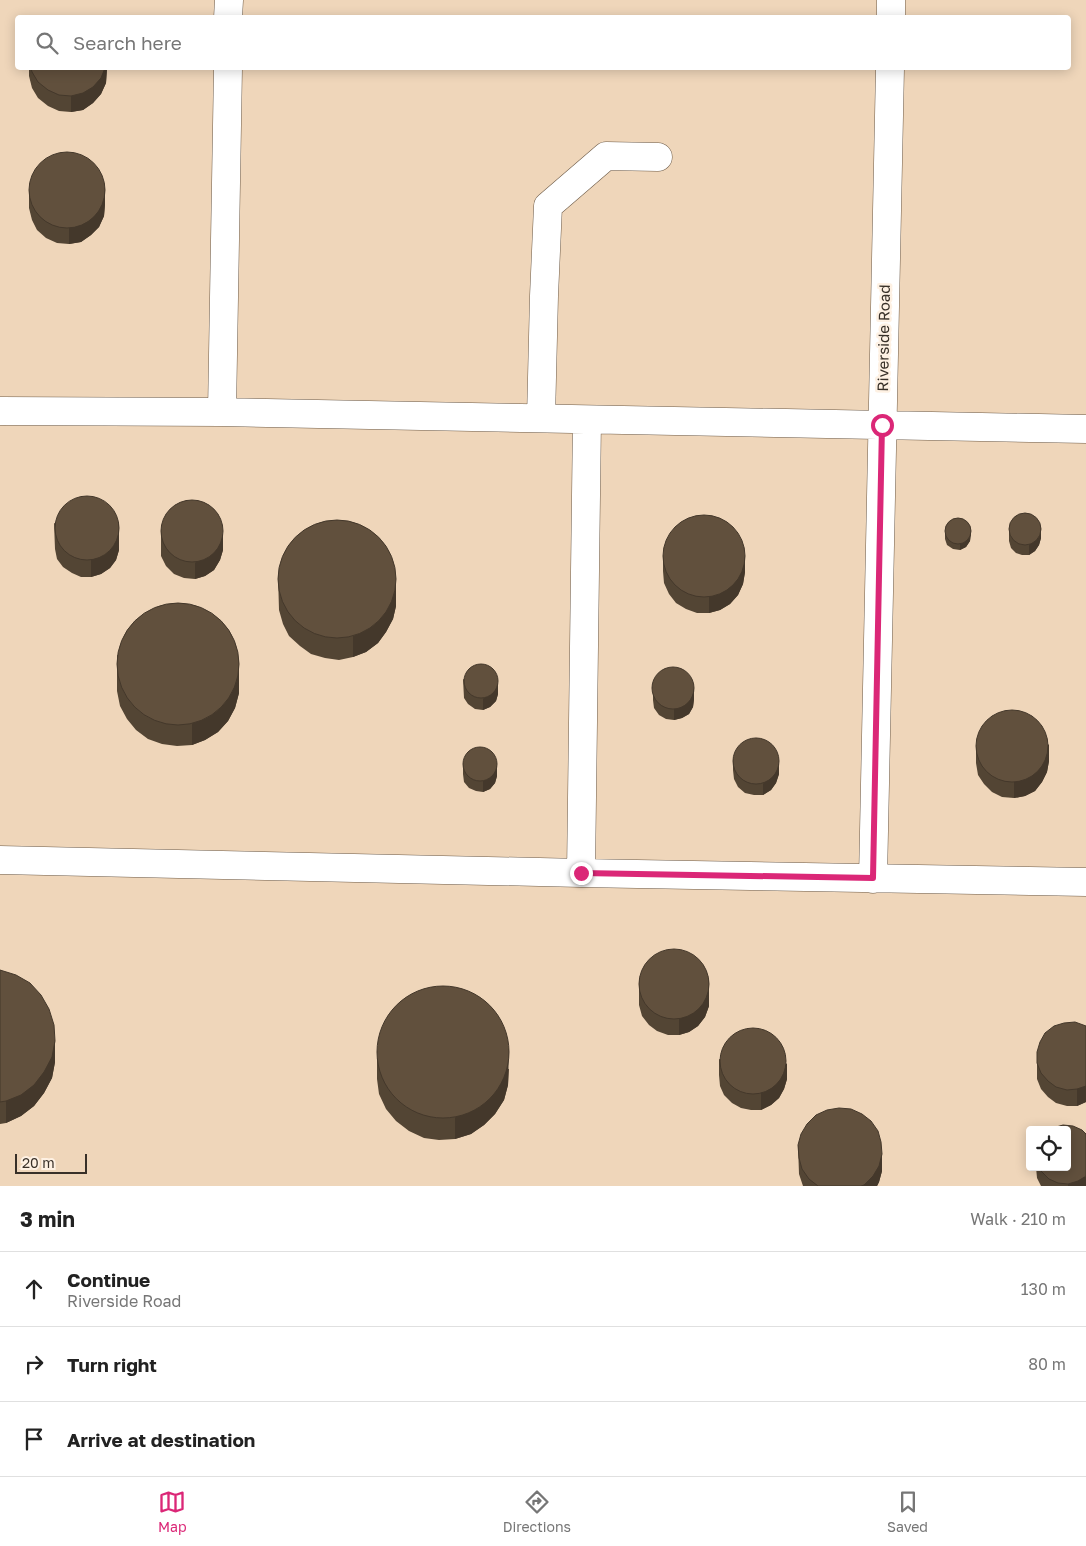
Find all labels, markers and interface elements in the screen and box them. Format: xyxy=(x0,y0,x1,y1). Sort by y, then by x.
search box xyxy=(15,15,1071,70)
icon: search xyxy=(33,29,61,57)
text: Search here xyxy=(73,31,182,54)
street label: Riverside Road xyxy=(873,284,893,392)
route start xyxy=(871,414,894,437)
route end xyxy=(570,862,593,885)
map controls xyxy=(1026,1126,1071,1171)
button: locate xyxy=(1026,1126,1071,1171)
scale bar xyxy=(15,1151,88,1174)
text: 20 m xyxy=(22,1154,55,1171)
text: 3 min xyxy=(20,1206,75,1232)
text: Walk · 210 m xyxy=(970,1209,1066,1229)
text: Continue xyxy=(67,1268,150,1291)
icon: ahead xyxy=(20,1275,48,1303)
text: 130 m xyxy=(1021,1279,1066,1299)
text: Riverside Road xyxy=(67,1291,181,1311)
icon: right xyxy=(20,1350,48,1378)
text: Turn right xyxy=(67,1353,157,1376)
text: 80 m xyxy=(1028,1354,1066,1374)
icon: arrive xyxy=(20,1425,48,1453)
text: Arrive at destination xyxy=(67,1428,255,1451)
tab: Map xyxy=(158,1488,187,1535)
tab: Directions xyxy=(503,1488,571,1535)
tab: Saved xyxy=(887,1488,928,1535)

